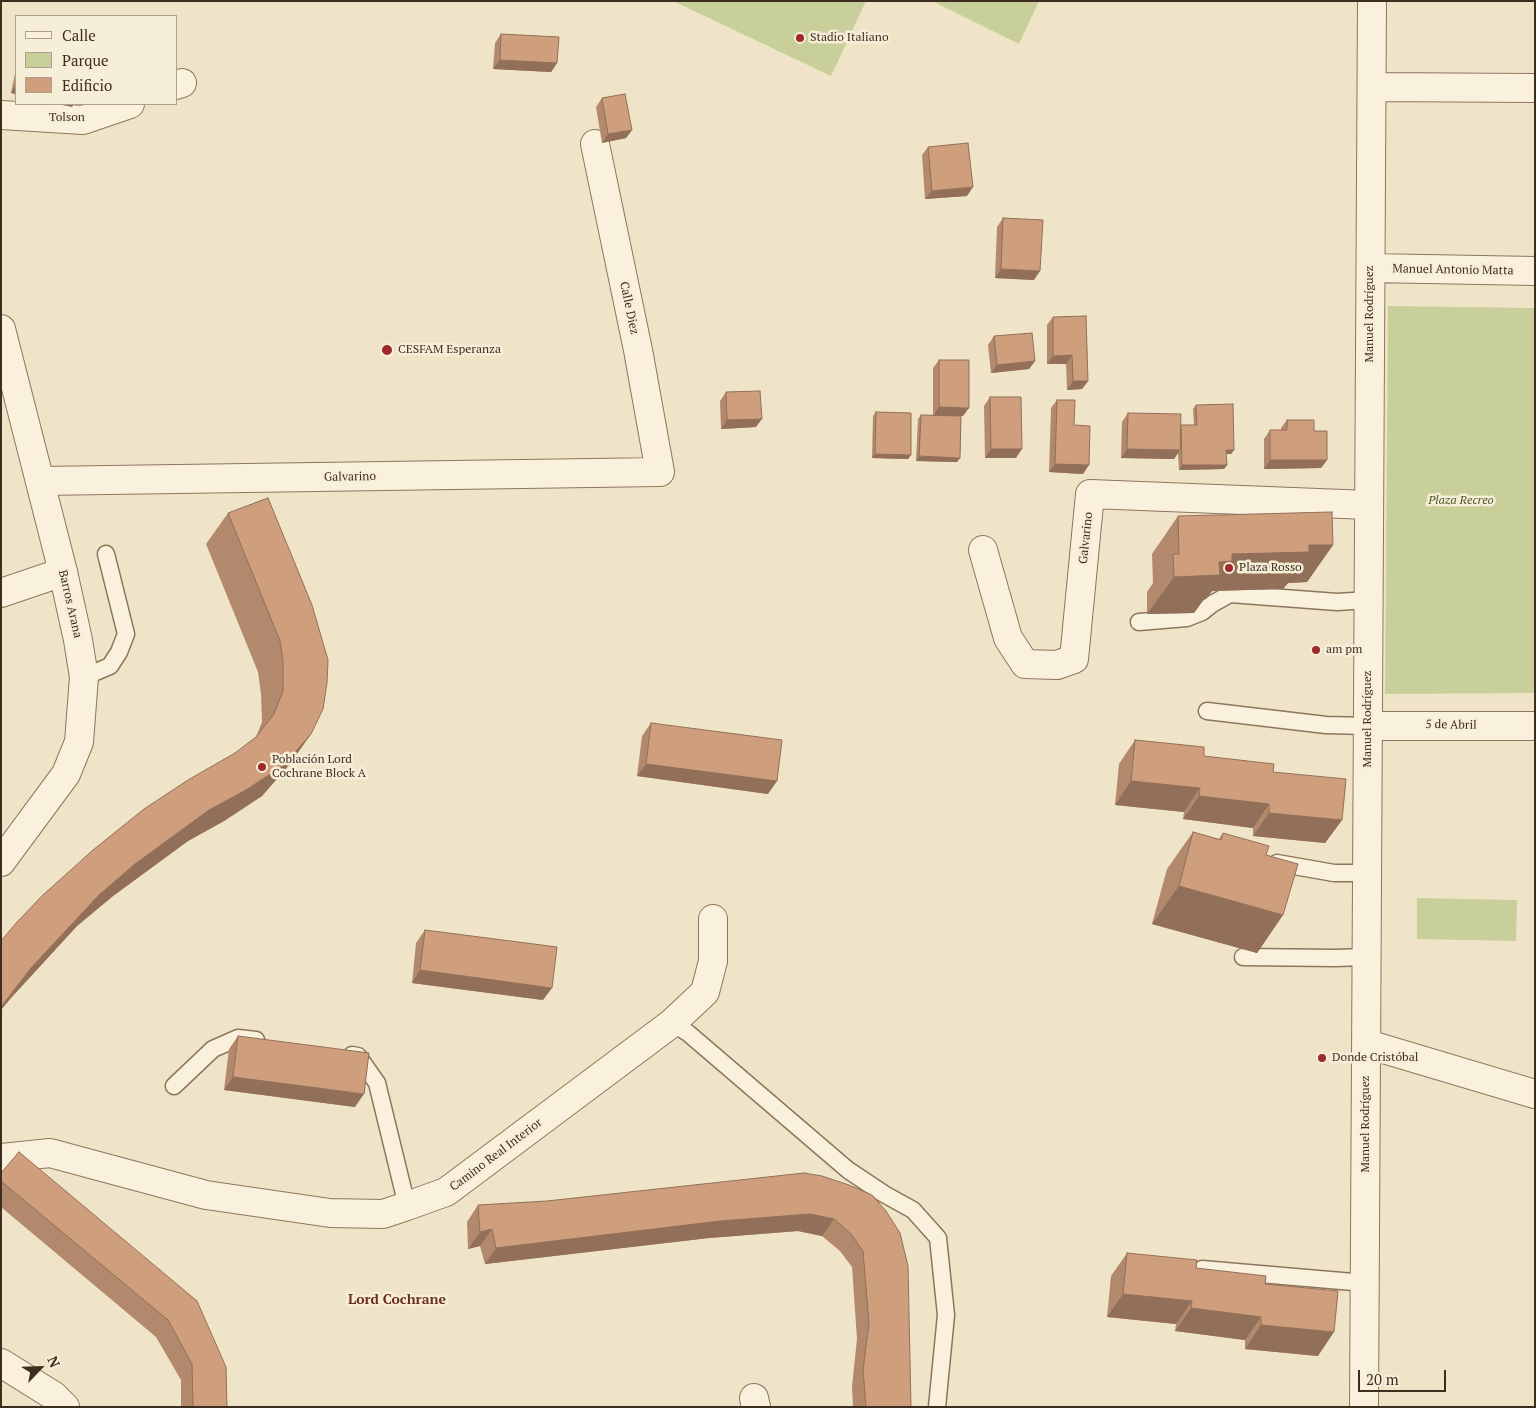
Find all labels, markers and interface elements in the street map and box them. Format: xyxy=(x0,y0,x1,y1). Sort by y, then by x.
legend xyxy=(15,15,178,105)
text: Calle xyxy=(62,25,96,45)
place label: Stadio Italiano xyxy=(810,31,889,45)
marker: Stadio Italiano xyxy=(794,32,806,44)
text: Parque xyxy=(62,50,109,70)
text: Edificio xyxy=(62,75,112,95)
street label: Tolson xyxy=(49,111,85,125)
street label: Manuel Antonio Matta xyxy=(1392,262,1514,278)
street label: Manuel Rodríguez xyxy=(1363,266,1377,362)
street label: Calle Diez xyxy=(616,280,642,336)
marker: CESFAM Esperanza xyxy=(380,343,394,357)
place label: CESFAM Esperanza xyxy=(398,343,501,357)
street label: Galvarino xyxy=(324,469,376,485)
park label: Plaza Recreo xyxy=(1428,494,1494,508)
street label: Galvarino xyxy=(1076,511,1096,565)
place label: Plaza Rosso xyxy=(1239,561,1302,575)
marker: Plaza Rosso xyxy=(1223,562,1235,574)
street label: Barros Arana xyxy=(55,569,85,639)
place label: am pm xyxy=(1326,643,1362,657)
marker: am pm xyxy=(1310,644,1322,656)
street label: Manuel Rodríguez xyxy=(1361,671,1375,767)
street label: 5 de Abril xyxy=(1425,717,1477,733)
place label: Población Lord Cochrane Block A xyxy=(272,753,366,781)
marker: Población Lord Cochrane Block A xyxy=(256,761,268,773)
place label: Donde Cristóbal xyxy=(1332,1051,1418,1065)
marker: Donde Cristóbal xyxy=(1316,1052,1328,1064)
street label: Manuel Rodríguez xyxy=(1359,1076,1373,1172)
street label: Camino Real Interior xyxy=(447,1116,545,1194)
district label: Lord Cochrane xyxy=(348,1292,446,1308)
north arrow xyxy=(15,1343,65,1393)
text: N xyxy=(43,1353,65,1370)
scale bar xyxy=(1361,1360,1448,1392)
text: 20 m xyxy=(1366,1369,1399,1389)

